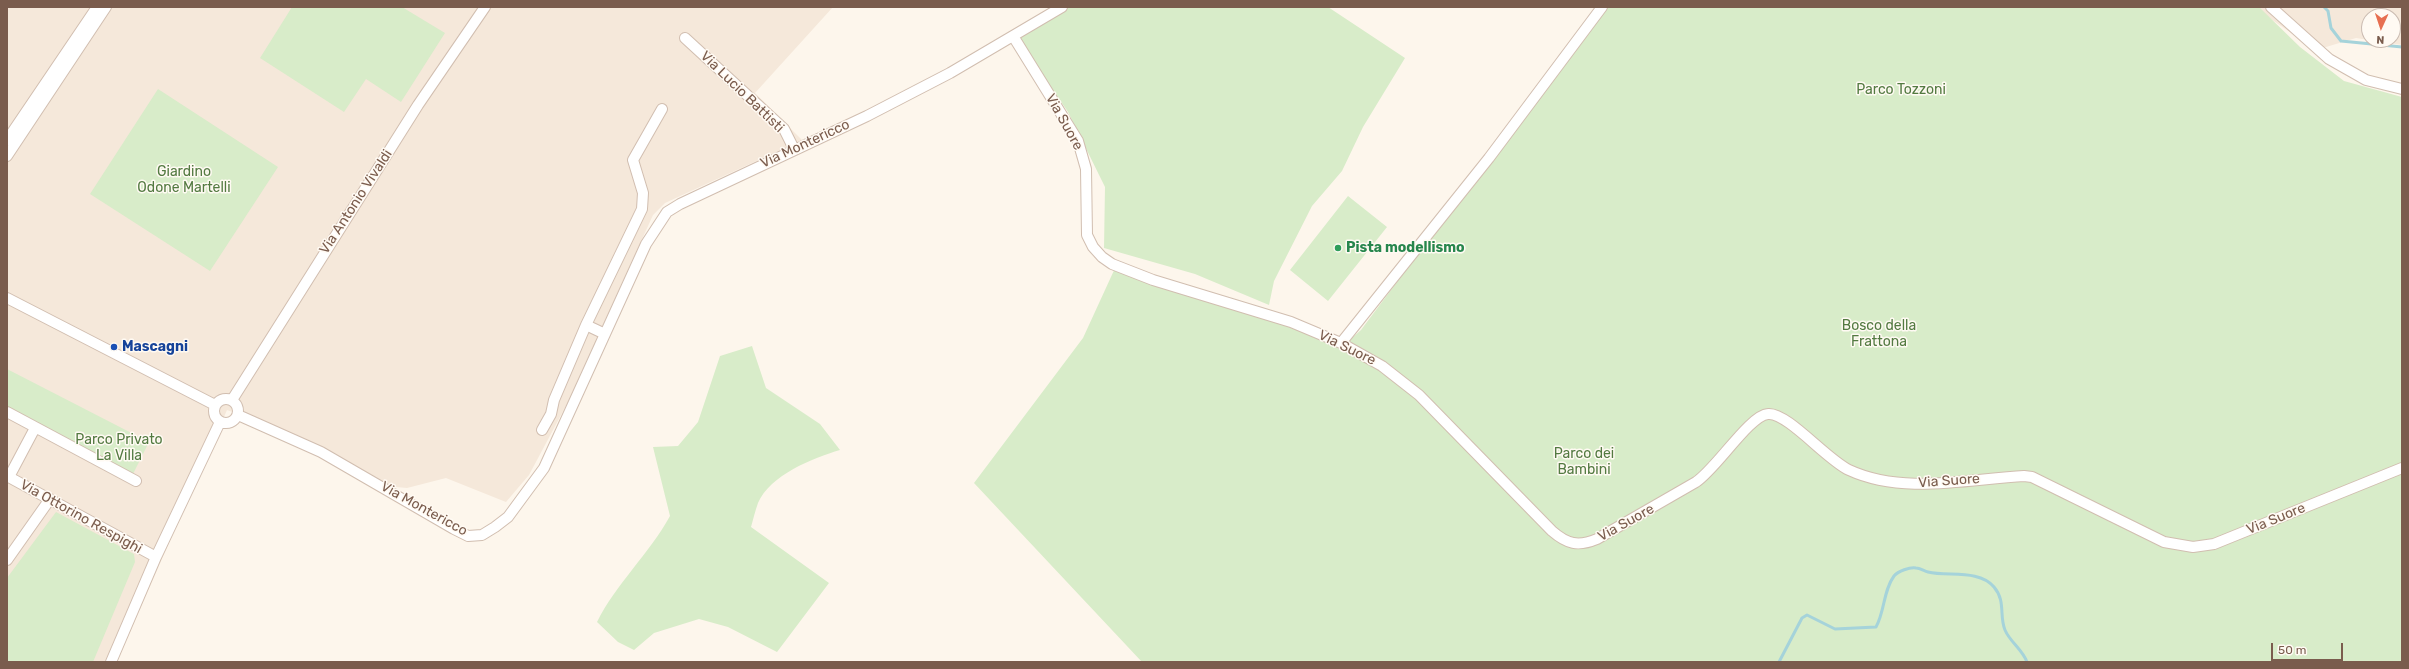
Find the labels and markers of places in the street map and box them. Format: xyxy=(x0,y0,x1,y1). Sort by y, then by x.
place label: Pista modellismo xyxy=(1346,240,1465,256)
marker: Pista modellismo xyxy=(1333,243,1343,253)
place label: Mascagni xyxy=(122,339,188,355)
marker: Mascagni xyxy=(109,342,119,352)

